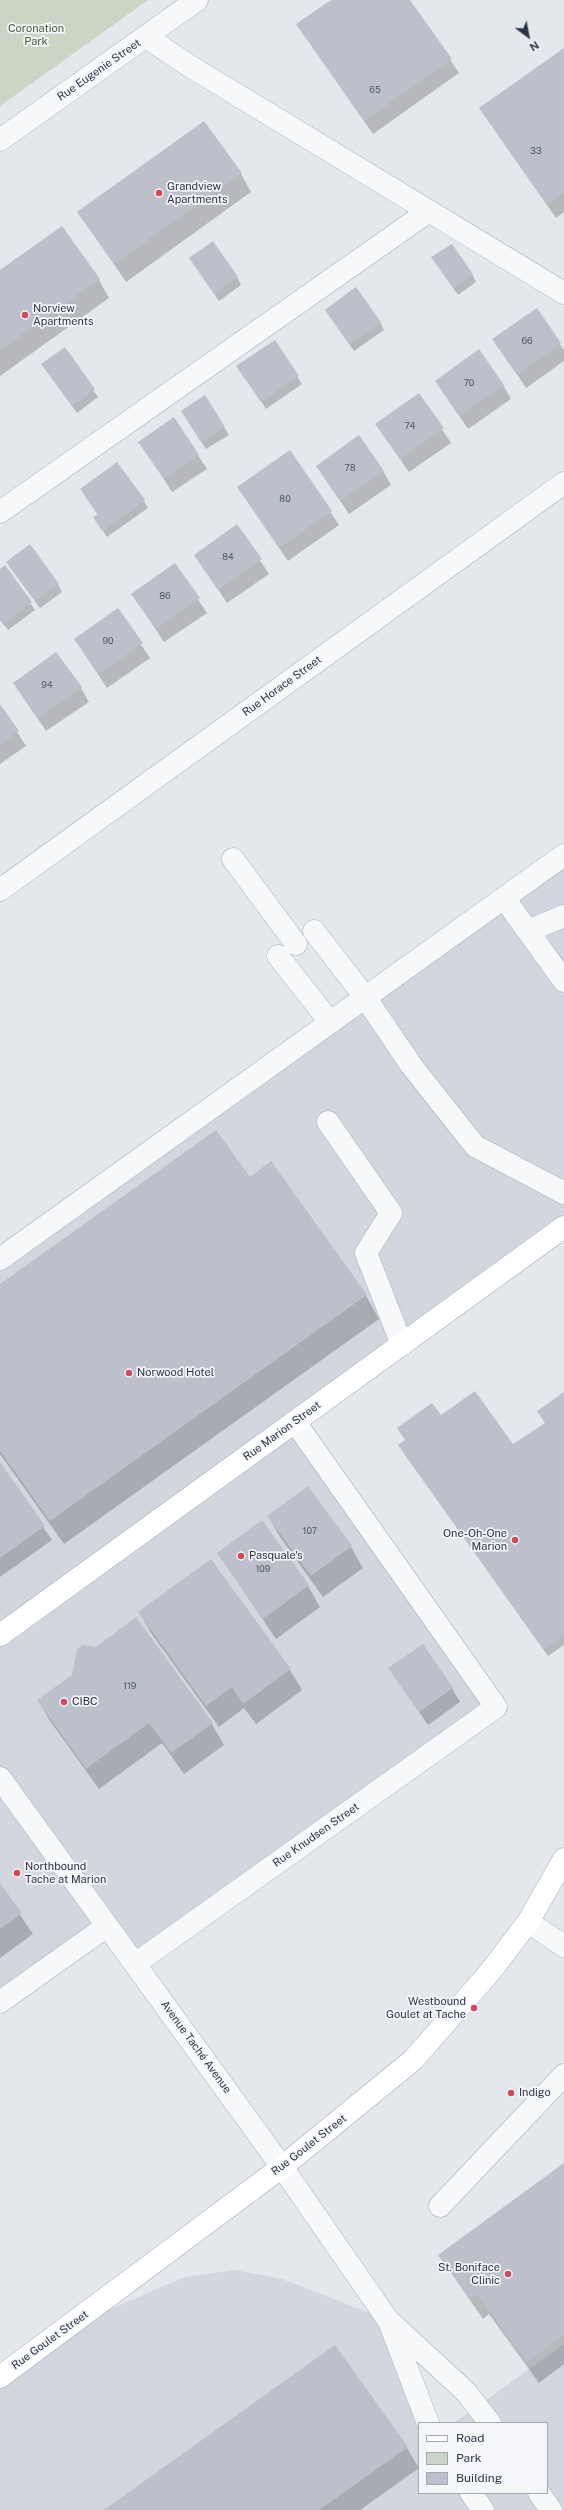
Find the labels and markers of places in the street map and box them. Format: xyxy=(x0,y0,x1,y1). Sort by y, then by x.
place label: Grandview Apartments xyxy=(167,180,227,206)
marker: Grandview Apartments xyxy=(154,188,164,198)
place label: Norview Apartments xyxy=(33,302,93,328)
marker: Norview Apartments xyxy=(20,310,30,320)
place label: Norwood Hotel xyxy=(137,1366,214,1380)
marker: Norwood Hotel xyxy=(124,1368,134,1378)
place label: One-Oh-One Marion xyxy=(443,1527,507,1553)
marker: One-Oh-One Marion xyxy=(510,1535,520,1545)
place label: Pasquale's xyxy=(249,1549,303,1563)
marker: Pasquale's xyxy=(236,1551,246,1561)
place label: CIBC xyxy=(72,1695,98,1709)
marker: CIBC xyxy=(59,1697,69,1707)
place label: Northbound Tache at Marion xyxy=(25,1860,106,1886)
marker: Northbound Tache at Marion xyxy=(12,1868,22,1878)
place label: Westbound Goulet at Tache xyxy=(386,1995,466,2021)
marker: Westbound Goulet at Tache xyxy=(469,2003,479,2013)
place label: Indigo xyxy=(519,2086,551,2100)
marker: Indigo xyxy=(506,2088,516,2098)
place label: St. Boniface Clinic xyxy=(438,2261,500,2287)
marker: St. Boniface Clinic xyxy=(503,2269,513,2279)

